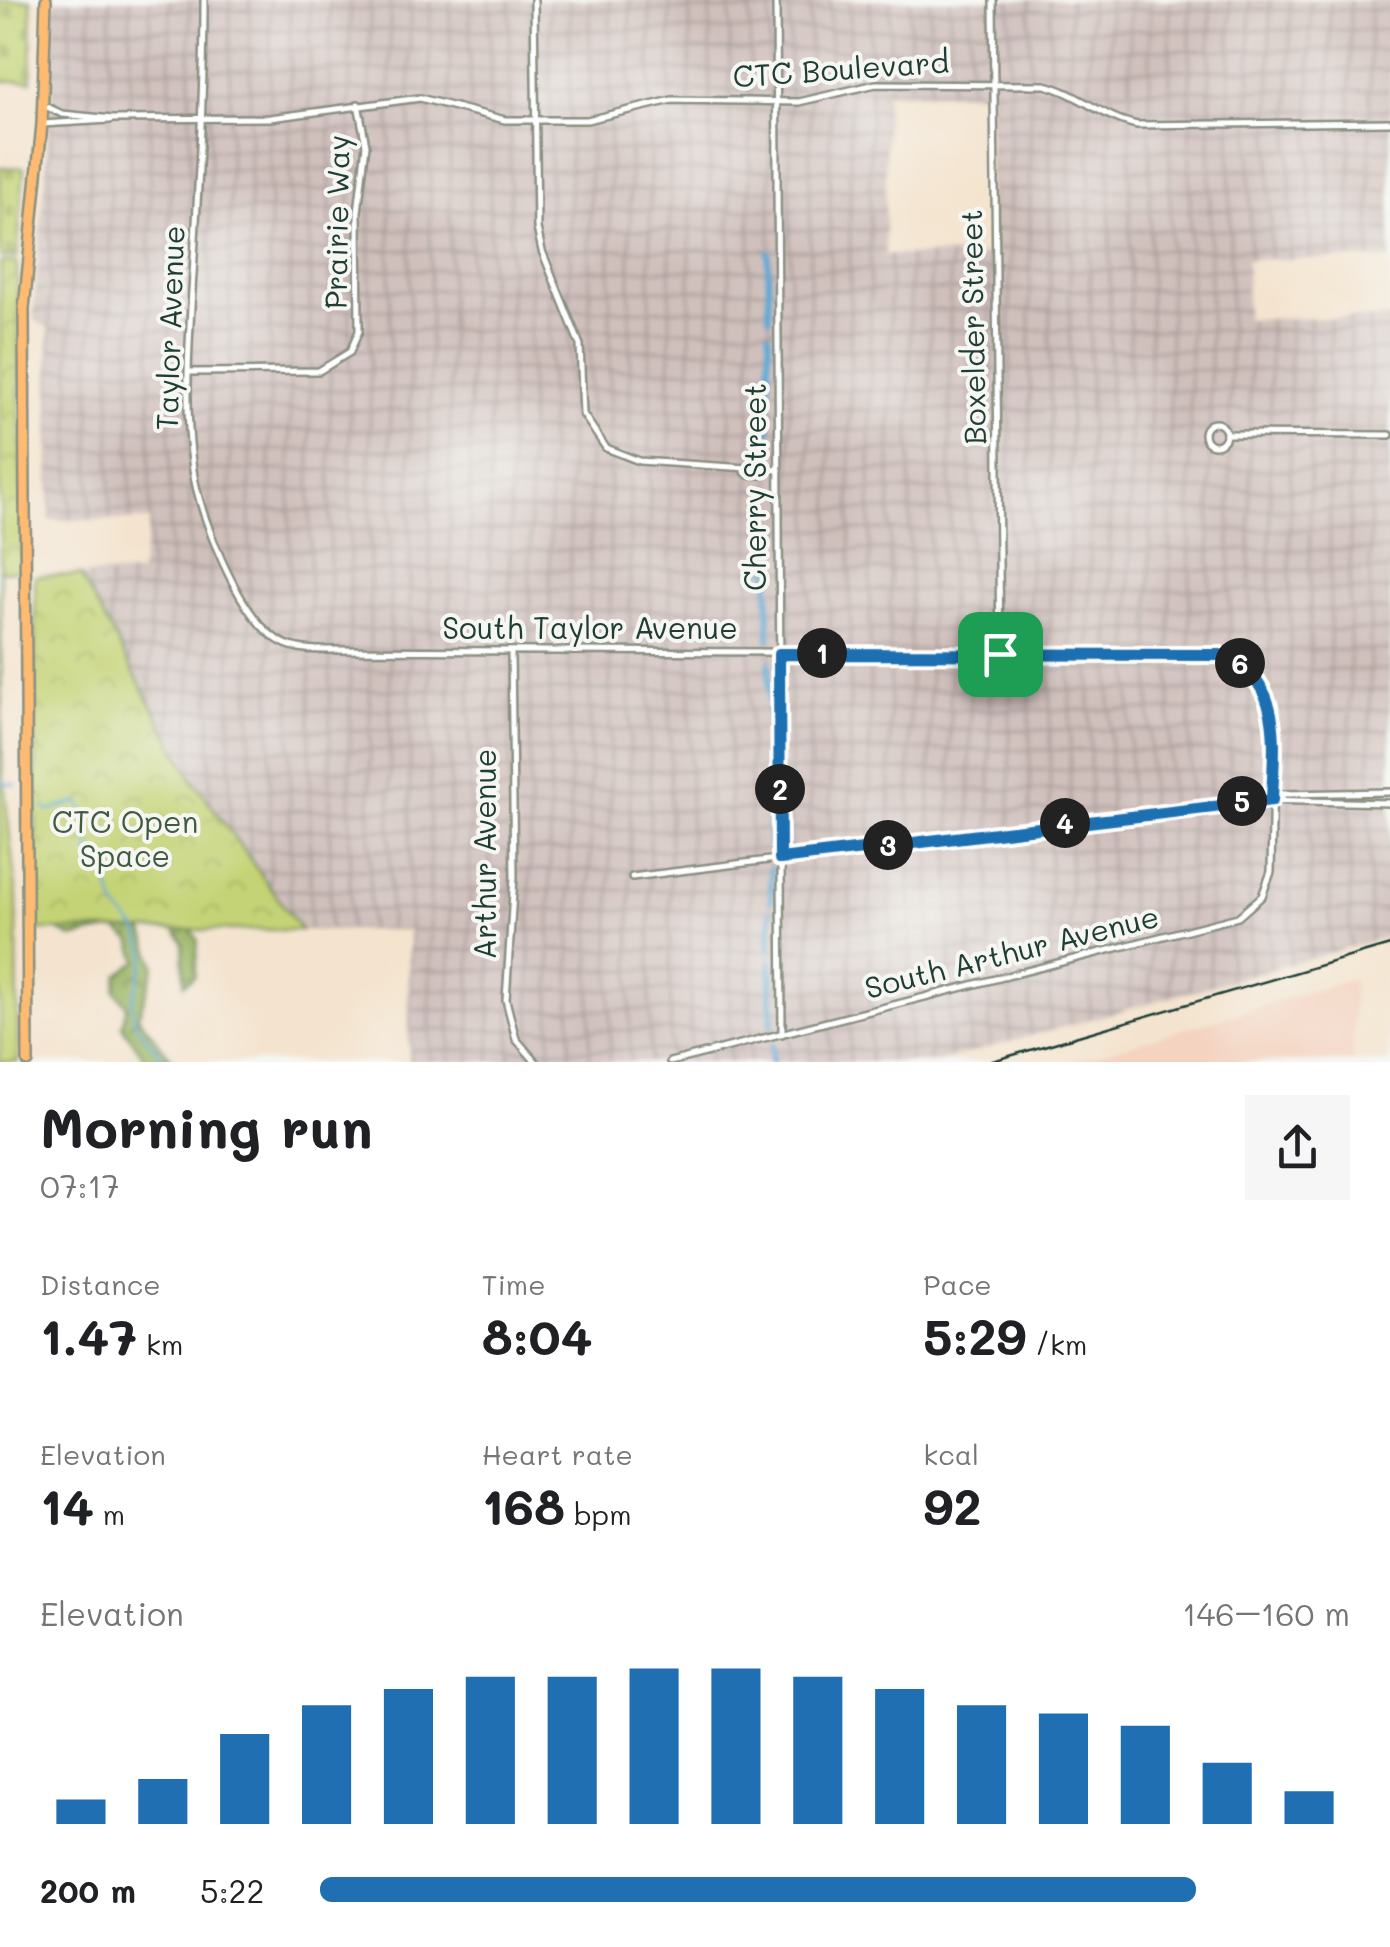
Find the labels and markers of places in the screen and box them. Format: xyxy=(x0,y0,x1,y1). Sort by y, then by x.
pin xyxy=(958,612,1043,697)
pin: 1 xyxy=(797,628,847,678)
pin: 6 xyxy=(1215,638,1265,688)
pin: 2 xyxy=(755,764,805,814)
pin: 5 xyxy=(1217,776,1267,826)
pin: 4 xyxy=(1040,798,1090,848)
pin: 3 xyxy=(863,820,913,870)

